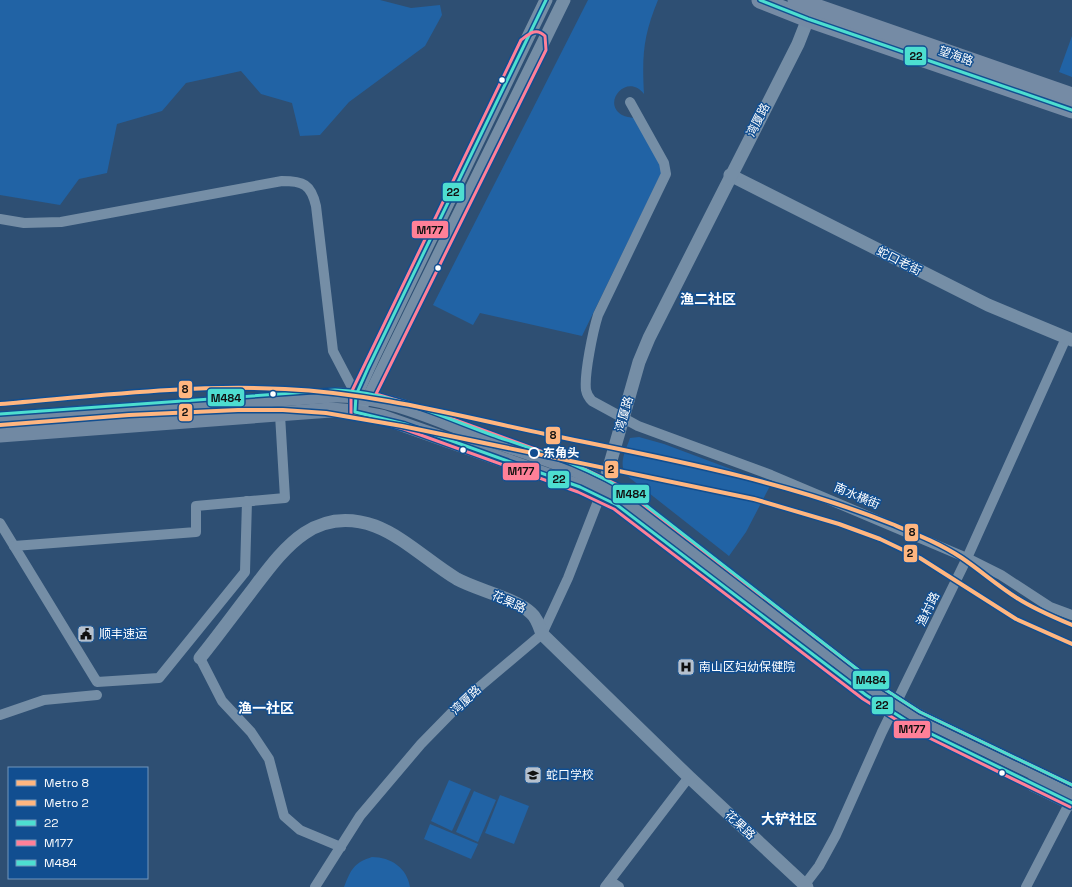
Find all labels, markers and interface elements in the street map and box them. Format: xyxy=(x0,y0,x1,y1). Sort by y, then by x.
street label: 望海路 xyxy=(936,43,976,69)
line badge: 22 xyxy=(904,46,927,66)
text: 22 xyxy=(909,49,923,63)
unlabelled marker xyxy=(497,75,507,85)
street label: 湾厦路 xyxy=(743,100,773,140)
line badge: 22 xyxy=(442,182,465,202)
text: 22 xyxy=(446,185,460,199)
line badge: M177 xyxy=(411,220,449,239)
text: M177 xyxy=(417,223,443,237)
street label: 蛇口老街 xyxy=(874,243,924,279)
unlabelled marker xyxy=(433,263,443,273)
district label: 渔二社区 xyxy=(680,290,736,308)
line badge: 8 xyxy=(178,380,193,399)
text: 8 xyxy=(182,382,189,396)
line badge: M484 xyxy=(207,388,245,407)
unlabelled marker xyxy=(268,389,278,399)
text: M484 xyxy=(211,391,241,405)
street label: 湾厦路 xyxy=(611,394,637,434)
line badge: 2 xyxy=(178,403,193,422)
text: 2 xyxy=(182,405,189,419)
line badge: 8 xyxy=(545,426,561,445)
text: 8 xyxy=(550,428,557,442)
unlabelled marker xyxy=(458,445,468,455)
place label: 东角头 xyxy=(543,445,579,461)
marker: 东角头 xyxy=(528,447,540,459)
line badge: 2 xyxy=(604,460,619,479)
line badge: M177 xyxy=(502,462,540,481)
text: 2 xyxy=(608,462,615,476)
text: M177 xyxy=(508,464,534,478)
line badge: 22 xyxy=(547,470,570,489)
text: 22 xyxy=(552,472,566,486)
street label: 南水横街 xyxy=(832,479,882,513)
line badge: M484 xyxy=(612,484,650,504)
text: M484 xyxy=(616,487,646,501)
line badge: 8 xyxy=(904,523,919,542)
text: 8 xyxy=(909,525,916,539)
line badge: 2 xyxy=(903,544,918,563)
text: 2 xyxy=(907,546,914,560)
street label: 花果路 xyxy=(489,587,529,617)
street label: 渔村路 xyxy=(913,589,943,629)
public building icon: 顺丰速运 xyxy=(76,624,96,644)
place label: 顺丰速运 xyxy=(99,626,147,642)
hospital icon: 南山区妇幼保健院 xyxy=(676,657,696,677)
place label: 南山区妇幼保健院 xyxy=(699,659,795,675)
line badge: M484 xyxy=(852,670,890,690)
text: M484 xyxy=(856,673,886,687)
street label: 湾厦路 xyxy=(447,682,485,718)
line badge: 22 xyxy=(871,696,894,715)
text: 22 xyxy=(875,698,889,712)
district label: 渔一社区 xyxy=(238,699,294,717)
line badge: M177 xyxy=(893,720,931,739)
text: M177 xyxy=(899,722,925,736)
school or university icon: 蛇口学校 xyxy=(523,765,543,785)
legend xyxy=(8,767,148,879)
place label: 蛇口学校 xyxy=(546,767,594,783)
unlabelled marker xyxy=(997,768,1007,778)
text: Metro 8 xyxy=(44,775,89,791)
text: Metro 2 xyxy=(44,795,89,811)
street label: 花果路 xyxy=(721,807,759,843)
district label: 大铲社区 xyxy=(761,810,817,828)
text: 22 xyxy=(44,815,58,831)
text: M177 xyxy=(44,835,73,851)
text: M484 xyxy=(44,855,77,871)

